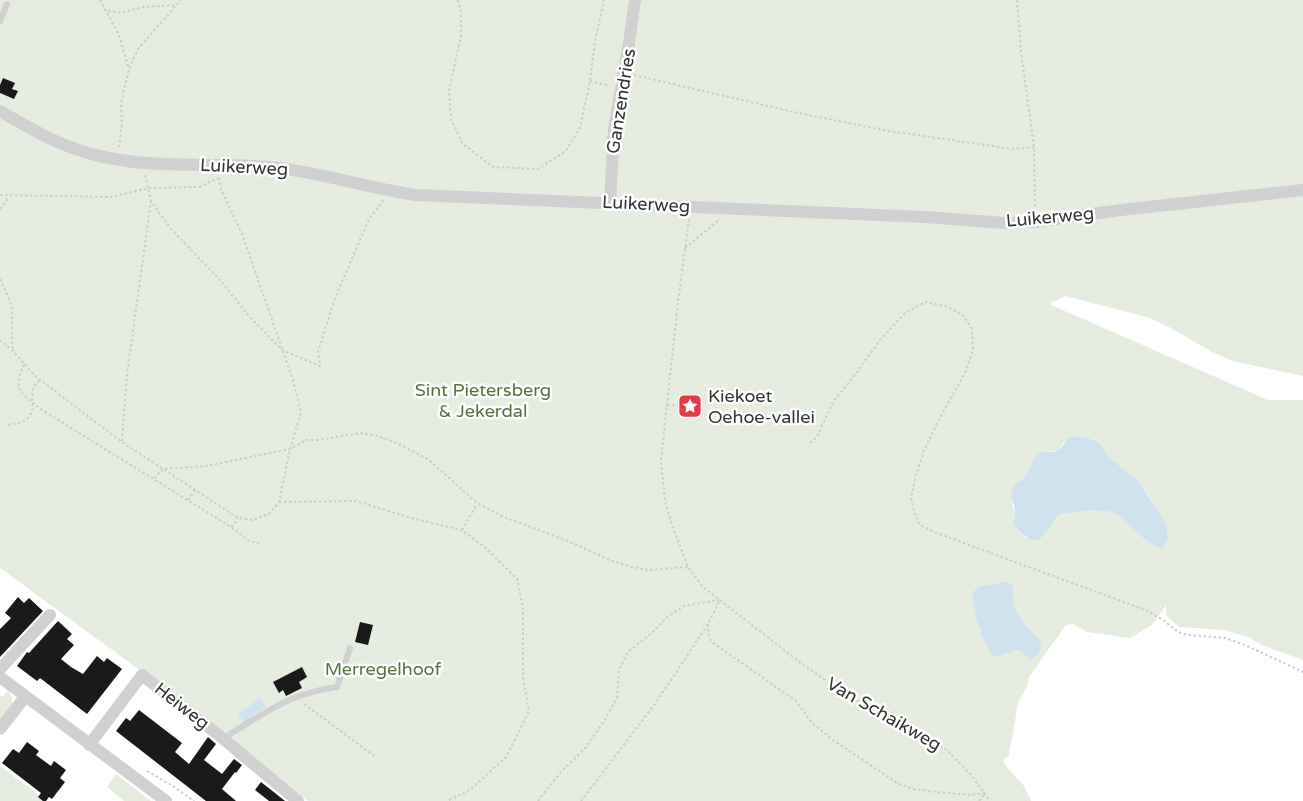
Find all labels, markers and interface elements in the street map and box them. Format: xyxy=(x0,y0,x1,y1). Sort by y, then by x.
street label: Ganzendries xyxy=(602,47,640,155)
street label: Luikerweg xyxy=(199,154,289,180)
street label: Luikerweg xyxy=(601,191,691,217)
street label: Luikerweg xyxy=(1005,202,1095,232)
park label: Sint Pietersberg & Jekerdal xyxy=(415,379,551,422)
place label: Kiekoet Oehoe-vallei xyxy=(708,385,815,428)
place icon: Kiekoet Oehoe-vallei xyxy=(677,393,703,419)
park label: Merregelhoof xyxy=(325,658,441,680)
street label: Van Schaikweg xyxy=(823,672,945,756)
street label: Heiweg xyxy=(150,678,214,734)

